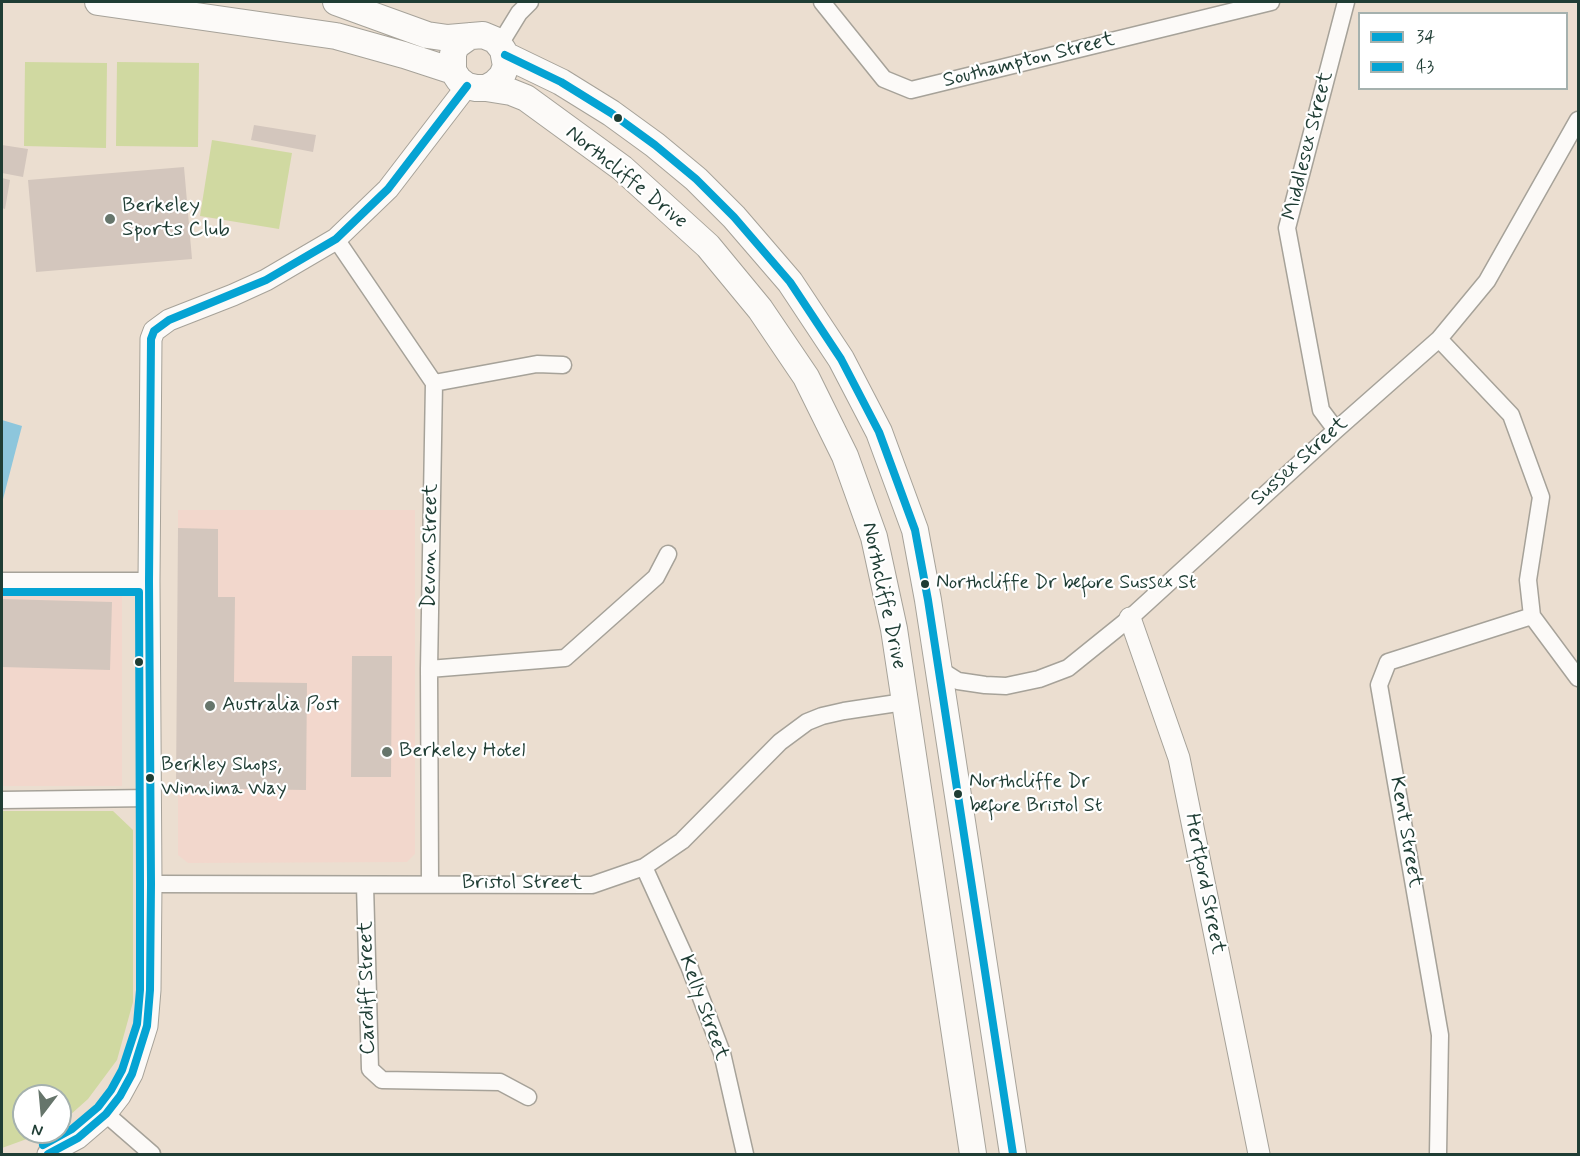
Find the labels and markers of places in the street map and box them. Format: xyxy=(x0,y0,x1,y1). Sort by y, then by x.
unlabelled marker xyxy=(612,112,624,124)
place label: Berkeley Sports Club xyxy=(122,194,230,244)
marker: Berkeley Sports Club xyxy=(103,212,117,226)
place label: Northcliffe Dr before Sussex St xyxy=(936,572,1197,596)
marker: Northcliffe Dr before Sussex St xyxy=(919,578,931,590)
unlabelled marker xyxy=(133,656,145,668)
place label: Australia Post xyxy=(222,693,339,719)
marker: Australia Post xyxy=(203,699,217,713)
place label: Berkeley Hotel xyxy=(399,739,525,765)
marker: Berkeley Hotel xyxy=(380,745,394,759)
place label: Berkley Shops, Winnima Way xyxy=(161,754,287,801)
place label: Northcliffe Dr before Bristol St xyxy=(969,771,1102,818)
marker: Berkley Shops, Winnima Way xyxy=(144,772,156,784)
marker: Northcliffe Dr before Bristol St xyxy=(952,788,964,800)

